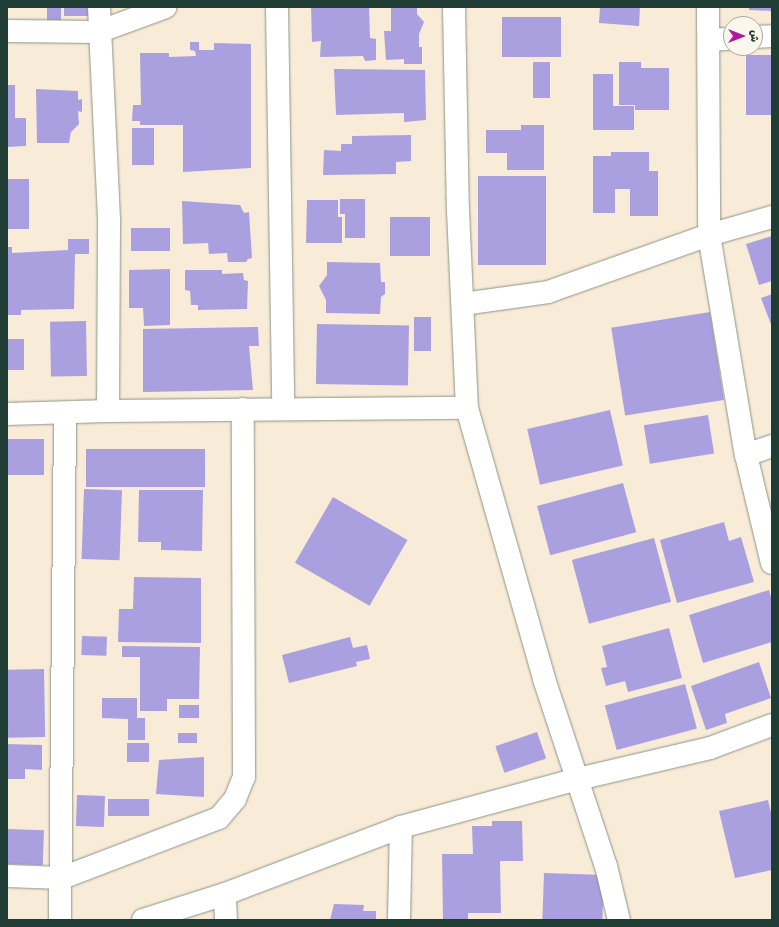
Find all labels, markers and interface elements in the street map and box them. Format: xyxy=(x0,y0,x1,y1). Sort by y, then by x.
north arrow xyxy=(723,16,763,56)
text: ش xyxy=(748,30,761,42)

